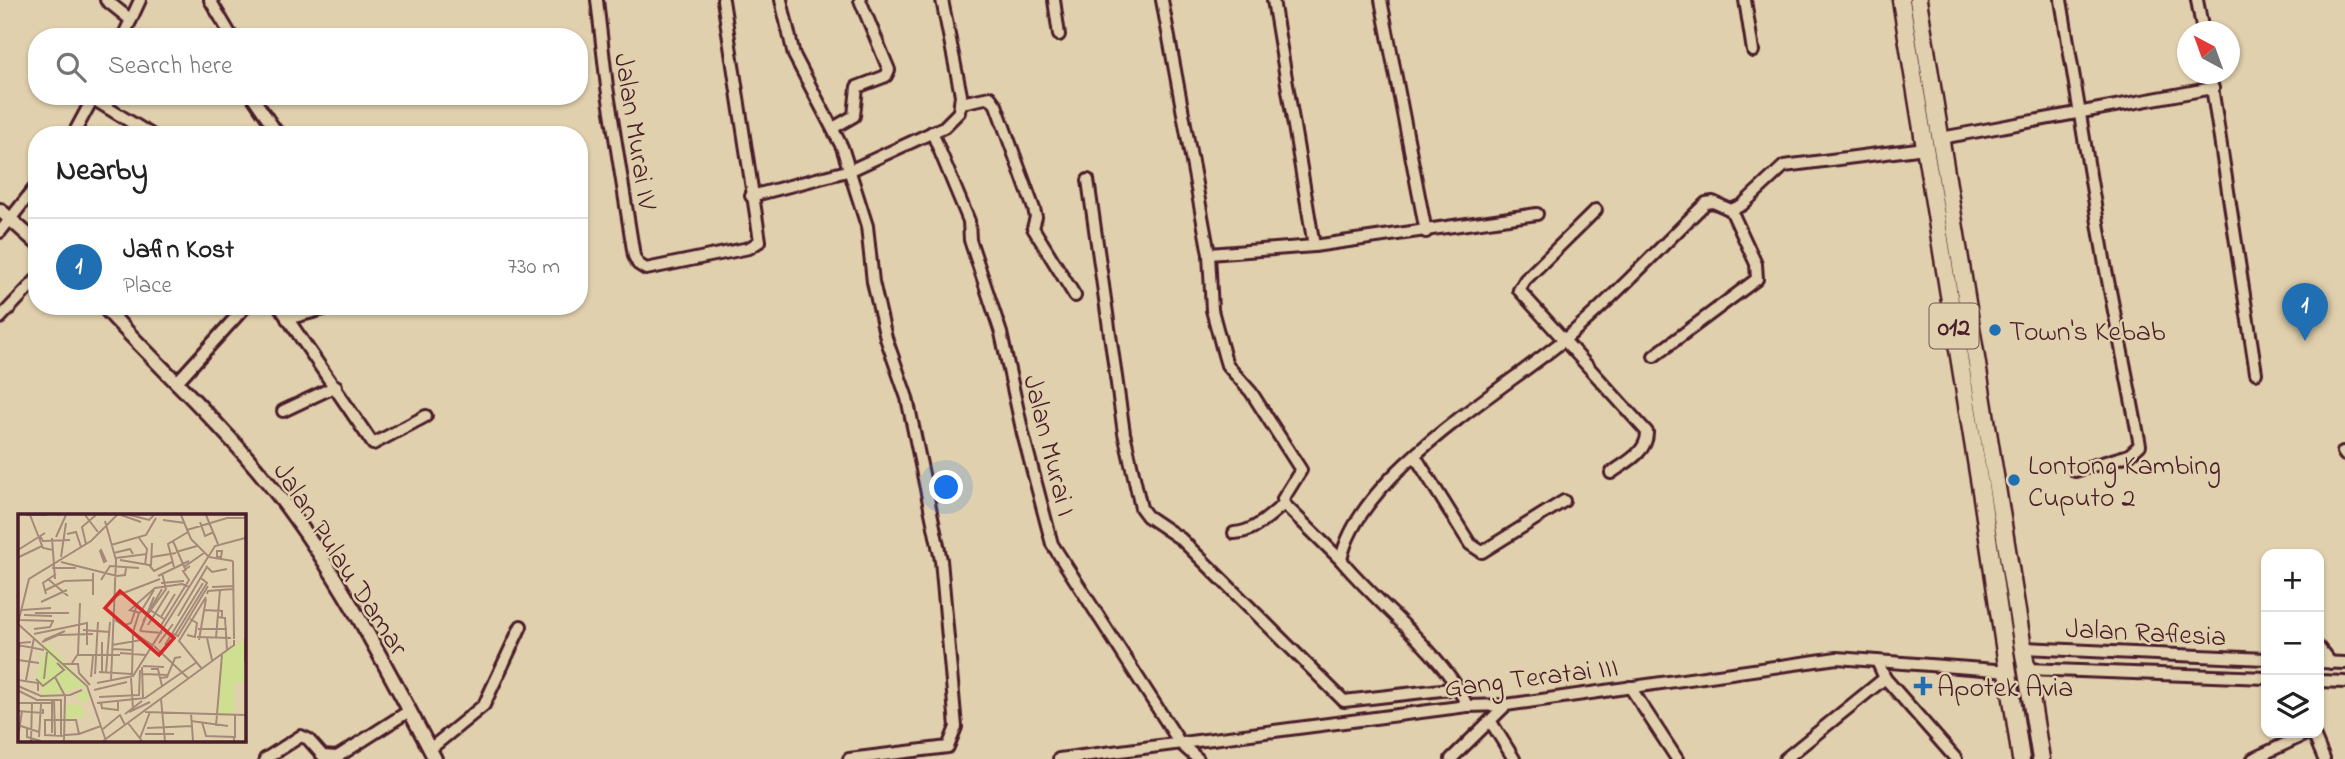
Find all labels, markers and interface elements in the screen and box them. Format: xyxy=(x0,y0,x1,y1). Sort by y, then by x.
north arrow xyxy=(2177,21,2240,84)
search box xyxy=(28,28,588,105)
icon: search xyxy=(52,48,90,86)
text: Search here xyxy=(108,48,233,86)
street label: Jalan Murai IV xyxy=(601,50,666,214)
text: Nearby xyxy=(56,150,148,194)
text: Jafin Kost xyxy=(123,232,234,270)
text: 1 xyxy=(75,251,83,284)
text: 730 m xyxy=(507,251,560,284)
text: Place xyxy=(123,270,172,303)
pin: 1 xyxy=(2282,283,2328,341)
road number: 012 xyxy=(1930,304,1979,348)
place label: Town's Kebab xyxy=(2009,313,2166,354)
marker: Town's Kebab xyxy=(1987,322,2003,338)
street label: Jalan Murai I xyxy=(1010,371,1085,521)
place label: Lontong Kambing Cuputo 2 xyxy=(2028,447,2221,520)
street label: Jalan Pulau Damar xyxy=(261,455,417,665)
your location xyxy=(929,470,963,504)
marker: Lontong Kambing Cuputo 2 xyxy=(2006,472,2022,488)
inset map xyxy=(18,514,245,742)
map controls xyxy=(2261,549,2324,738)
button: + xyxy=(2261,549,2324,612)
street label: Jalan Raflesia xyxy=(2064,610,2227,659)
button: − xyxy=(2261,612,2324,675)
street label: Gang Teratai III xyxy=(1442,648,1621,710)
place label: Apotek Avia xyxy=(1937,669,2073,710)
button: layers xyxy=(2261,675,2324,738)
marker: Apotek Avia xyxy=(1915,678,1931,694)

